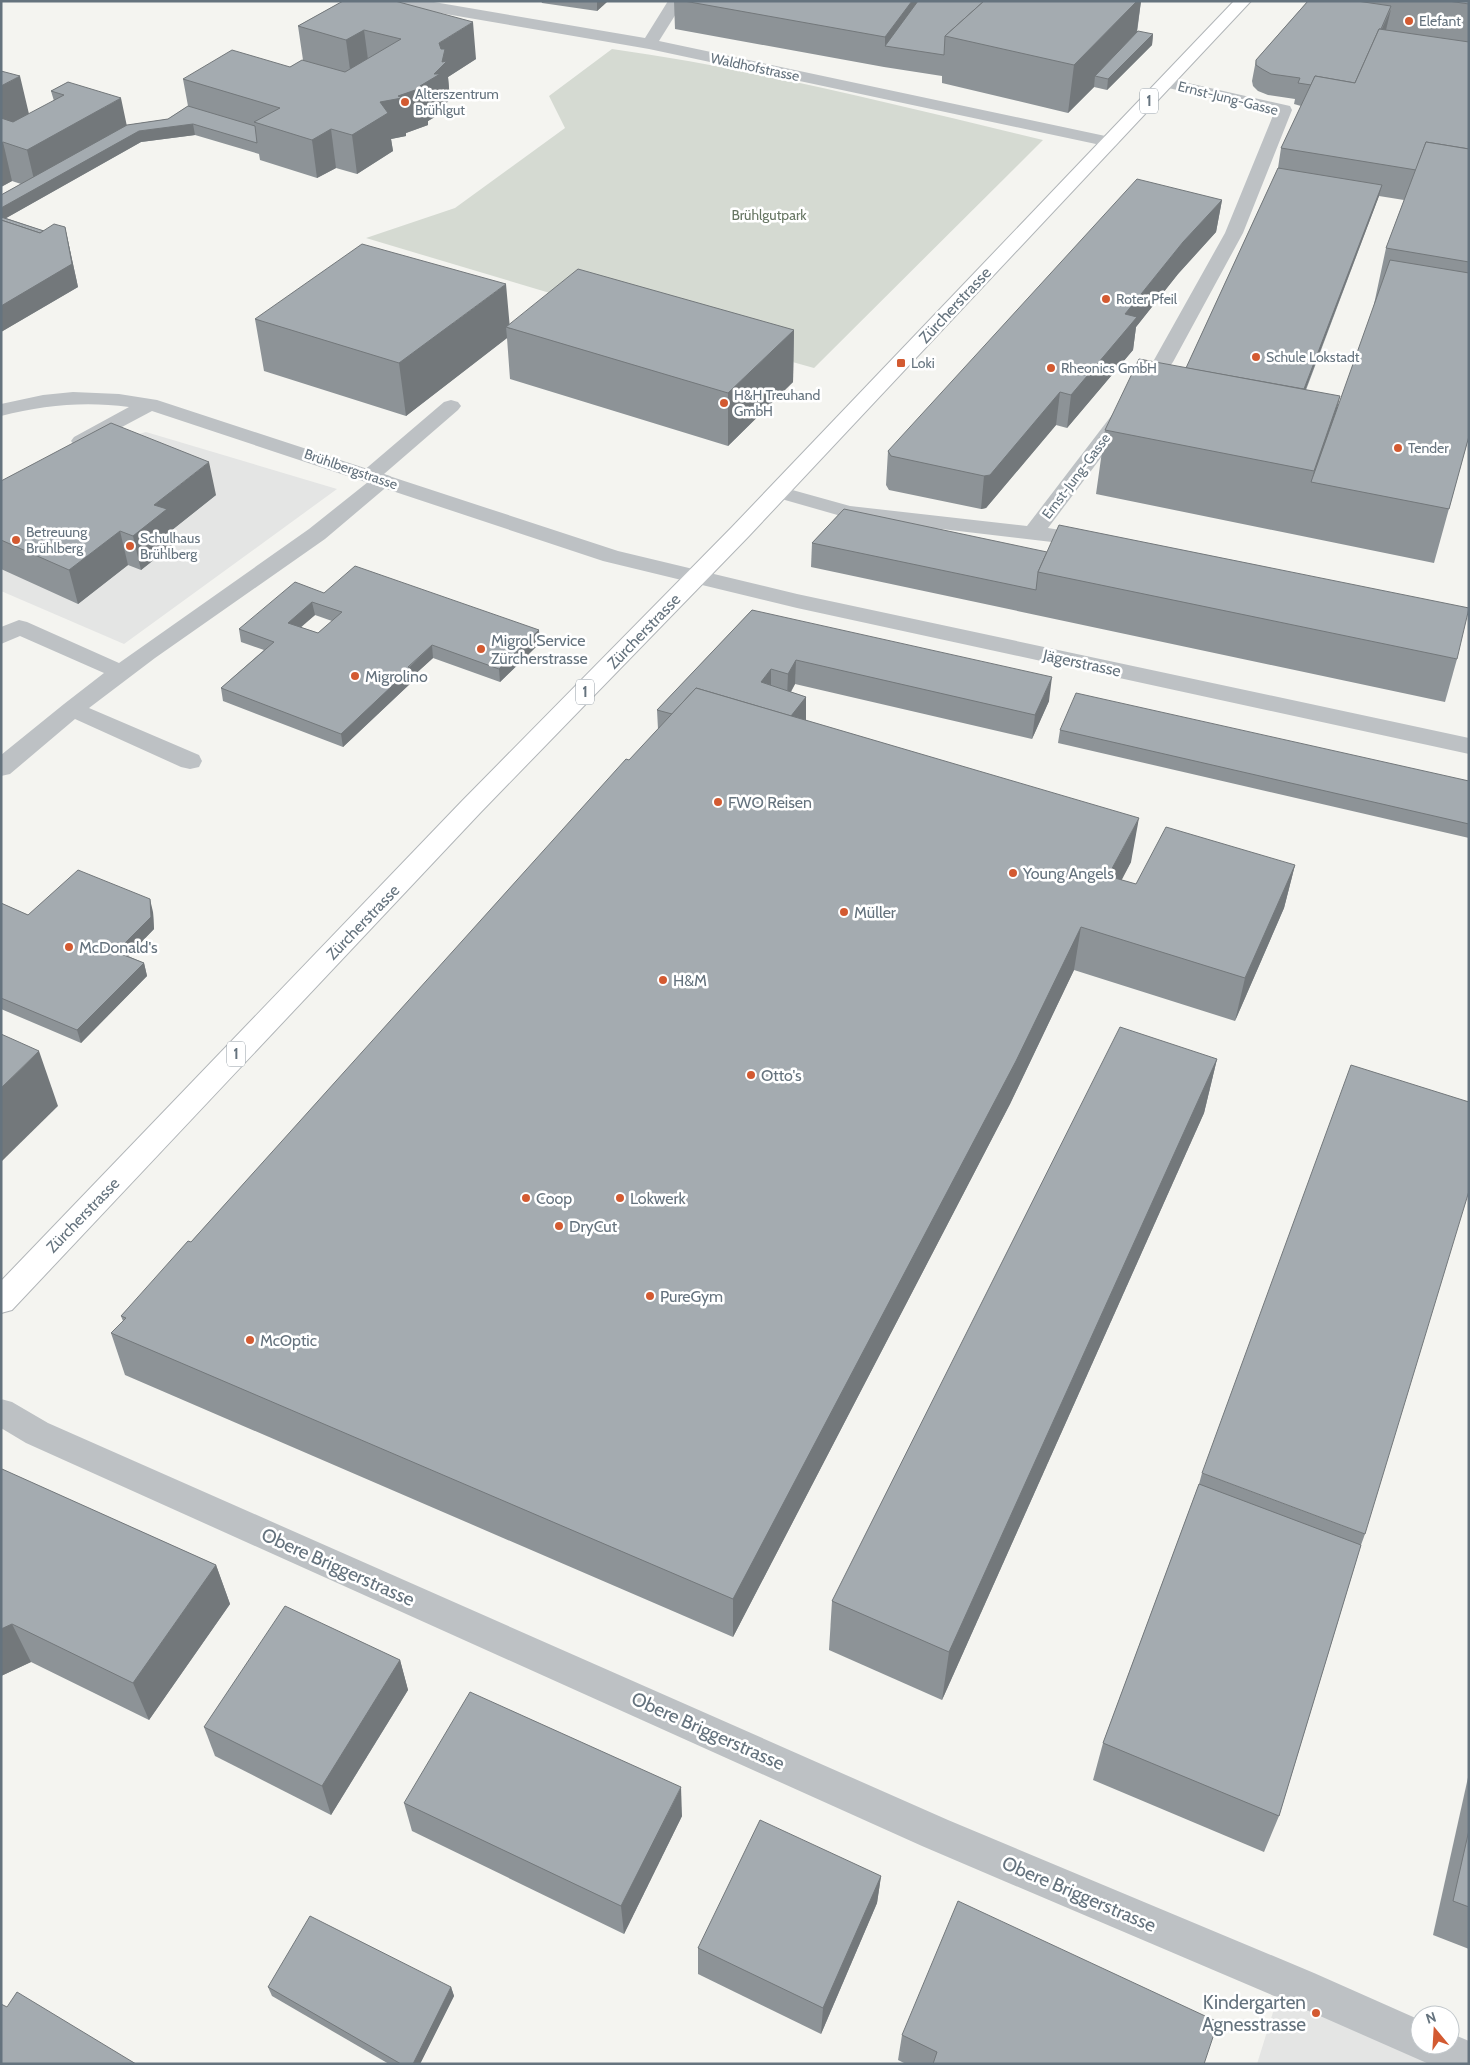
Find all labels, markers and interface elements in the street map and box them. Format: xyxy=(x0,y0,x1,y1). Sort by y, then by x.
place label: Elefant xyxy=(1419,12,1461,30)
marker: Elefant xyxy=(1403,15,1415,27)
street label: Waldhofstrasse xyxy=(709,49,801,85)
street label: Ernst-Jung-Gasse xyxy=(1176,77,1280,119)
place label: Alterszentrum Brühlgut xyxy=(415,85,499,119)
road number: 1 xyxy=(1140,88,1158,114)
marker: Alterszentrum Brühlgut xyxy=(399,96,411,108)
park label: Brühlgutpark xyxy=(731,206,807,224)
street label: Zürcherstrasse xyxy=(915,263,995,347)
place label: Roter Pfeil xyxy=(1116,290,1178,308)
marker: Roter Pfeil xyxy=(1100,293,1112,305)
place label: Schule Lokstadt xyxy=(1266,348,1360,366)
marker: Schule Lokstadt xyxy=(1250,351,1262,363)
place label: Loki xyxy=(911,354,935,372)
marker: Loki xyxy=(895,357,907,369)
place label: Rheonics GmbH xyxy=(1061,359,1157,377)
marker: Rheonics GmbH xyxy=(1045,362,1057,374)
place label: H&H Treuhand GmbH xyxy=(734,386,820,420)
marker: H&H Treuhand GmbH xyxy=(718,397,730,409)
street label: Ernst-Jung-Gasse xyxy=(1038,430,1114,522)
place label: Tender xyxy=(1408,439,1449,457)
marker: Tender xyxy=(1392,442,1404,454)
street label: Brühlbergstrasse xyxy=(302,445,400,493)
place label: Betreuung Brühlberg xyxy=(26,523,88,557)
place label: Schulhaus Brühlberg xyxy=(140,529,200,563)
marker: Betreuung Brühlberg xyxy=(10,534,22,546)
marker: Schulhaus Brühlberg xyxy=(124,540,136,552)
street label: Zürcherstrasse xyxy=(604,590,684,672)
place label: Migrol Service Zürcherstrasse xyxy=(491,631,588,668)
marker: Migrol Service Zürcherstrasse xyxy=(475,643,487,655)
street label: Jägerstrasse xyxy=(1040,645,1123,680)
place label: Migrolino xyxy=(365,667,428,686)
marker: Migrolino xyxy=(349,670,361,682)
road number: 1 xyxy=(576,680,594,704)
place label: FWO Reisen xyxy=(728,793,812,812)
marker: FWO Reisen xyxy=(712,796,724,808)
place label: Young Angels xyxy=(1022,864,1114,883)
marker: Young Angels xyxy=(1007,867,1019,879)
street label: Zürcherstrasse xyxy=(323,881,403,963)
place label: Müller xyxy=(854,903,897,922)
marker: Müller xyxy=(838,906,850,918)
place label: McDonald's xyxy=(79,938,158,957)
marker: McDonald's xyxy=(63,941,75,953)
place label: H&M xyxy=(673,971,707,990)
marker: H&M xyxy=(657,974,669,986)
road number: 1 xyxy=(227,1042,245,1066)
place label: Otto's xyxy=(761,1066,802,1085)
marker: Otto's xyxy=(745,1069,757,1081)
street label: Zürcherstrasse xyxy=(43,1174,123,1256)
place label: Coop xyxy=(536,1189,572,1208)
place label: Lokwerk xyxy=(630,1189,687,1208)
marker: Coop xyxy=(520,1192,532,1204)
marker: Lokwerk xyxy=(614,1192,626,1204)
place label: DryCut xyxy=(569,1217,618,1236)
marker: DryCut xyxy=(553,1220,565,1232)
place label: PureGym xyxy=(660,1287,723,1306)
marker: PureGym xyxy=(644,1290,656,1302)
place label: McOptic xyxy=(260,1331,317,1350)
marker: McOptic xyxy=(244,1334,256,1346)
street label: Obere Briggerstrasse xyxy=(258,1523,418,1611)
street label: Obere Briggerstrasse xyxy=(628,1687,788,1775)
street label: Obere Briggerstrasse xyxy=(998,1851,1160,1937)
place label: Kindergarten Agnesstrasse xyxy=(1202,1991,1306,2036)
north arrow xyxy=(1410,2005,1460,2055)
marker: Kindergarten Agnesstrasse xyxy=(1310,2007,1322,2019)
text: N xyxy=(1423,2008,1438,2028)

